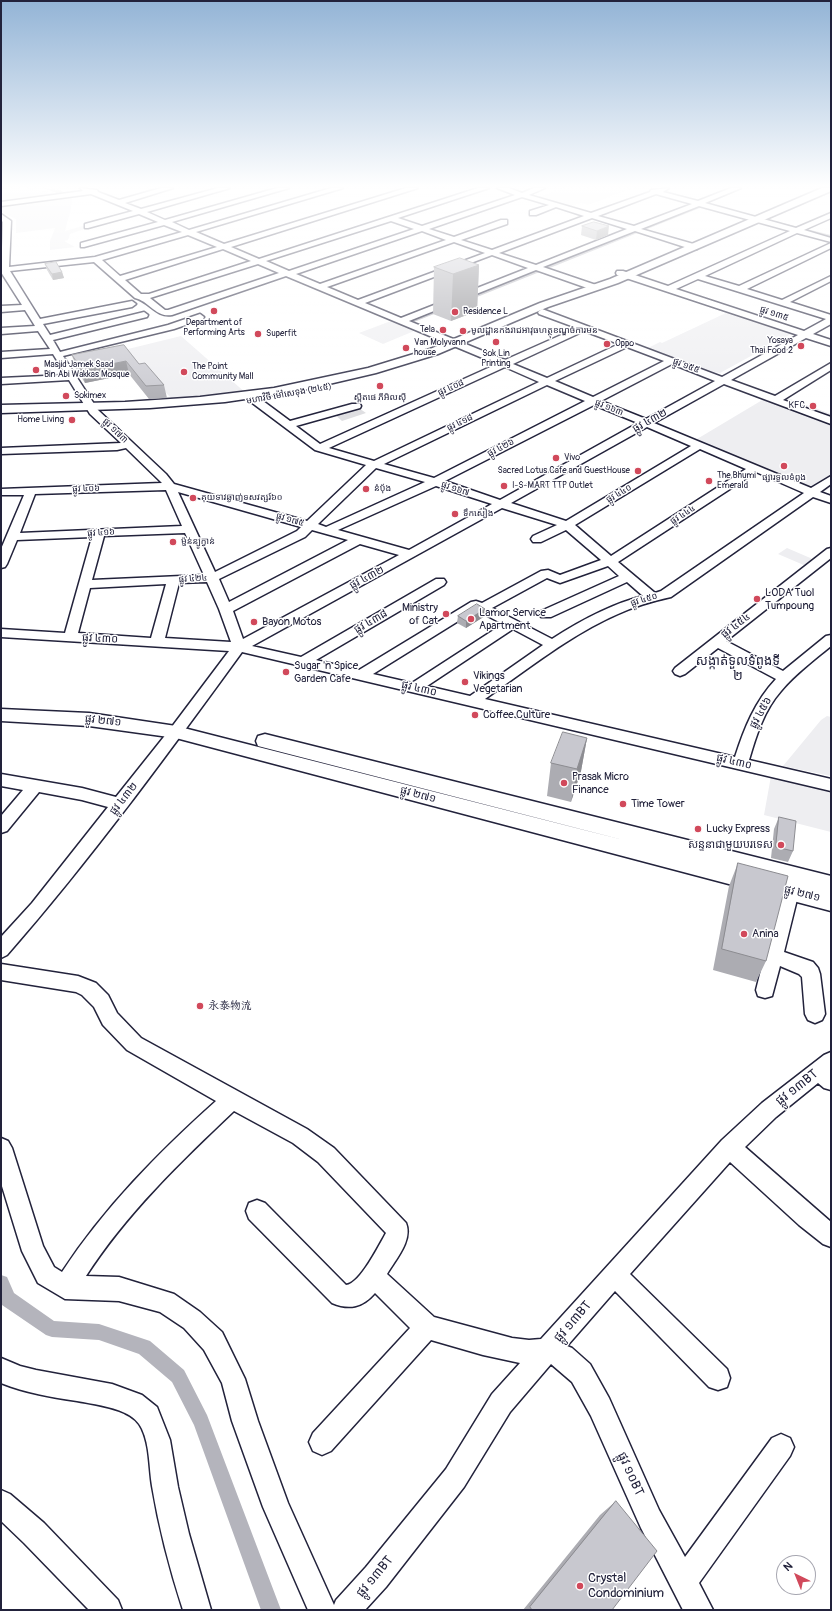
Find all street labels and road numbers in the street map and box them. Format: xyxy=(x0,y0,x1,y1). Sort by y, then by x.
street label: ផ្លូវ ១៣៥ xyxy=(758,304,790,324)
street label: ផ្លូវ ១៥៥ xyxy=(671,356,701,376)
street label: ផ្លូវ ៤០៨ xyxy=(436,377,466,399)
street label: មហាវិថី ម៉ៅសេទុង (២៤៥) xyxy=(246,381,332,407)
street label: ផ្លូវ ១៦៣ xyxy=(593,397,625,419)
street label: ផ្លូវ ៤៣២ xyxy=(630,406,670,436)
street label: ផ្លូវ ៤១៨ xyxy=(445,412,475,434)
street label: ផ្លូវ ១៧៣ xyxy=(100,416,130,446)
street label: ផ្លូវ ៤២៦ xyxy=(486,436,516,460)
street label: ផ្លូវ ១៦៧ xyxy=(440,479,470,499)
street label: ផ្លូវ ៤៤០ xyxy=(604,482,634,506)
street label: ផ្លូវ ៤០៦ xyxy=(72,483,100,495)
street label: ផ្លូវ ៤៤៤ xyxy=(668,503,698,527)
street label: ផ្លូវ ១៧៥ xyxy=(275,511,305,529)
street label: ផ្លូវ ៤១៦ xyxy=(87,527,115,539)
street label: ផ្លូវ ៤៣២ xyxy=(347,563,387,593)
street label: ផ្លូវ ៤២៤ xyxy=(178,573,208,585)
street label: ផ្លូវ ៤៥០ xyxy=(629,591,659,609)
street label: ផ្លូវ ៤៣៨ xyxy=(352,607,390,637)
street label: ផ្លូវ ៤៥៤ xyxy=(719,610,753,642)
street label: ផ្លូវ ៤៣០ xyxy=(81,631,119,647)
street label: ផ្លូវ ៤៣០ xyxy=(400,678,438,700)
street label: ផ្លូវ ៤៥៦ xyxy=(747,695,775,731)
street label: ផ្លូវ ២៧១ xyxy=(84,713,122,729)
street label: ផ្លូវ ៤៣០ xyxy=(715,751,753,773)
street label: ផ្លូវ ៤៣២ xyxy=(107,780,141,818)
street label: ផ្លូវ ២៧១ xyxy=(399,784,437,806)
street label: ផ្លូវ ២៧១ xyxy=(783,883,821,905)
street label: ផ្លូវ ១៣BT xyxy=(773,1067,821,1109)
street label: ផ្លូវ ១៣BT xyxy=(551,1298,595,1346)
street label: ផ្លូវ ១០BT xyxy=(613,1450,647,1498)
street label: ផ្លូវ ១៣BT xyxy=(353,1553,397,1601)

